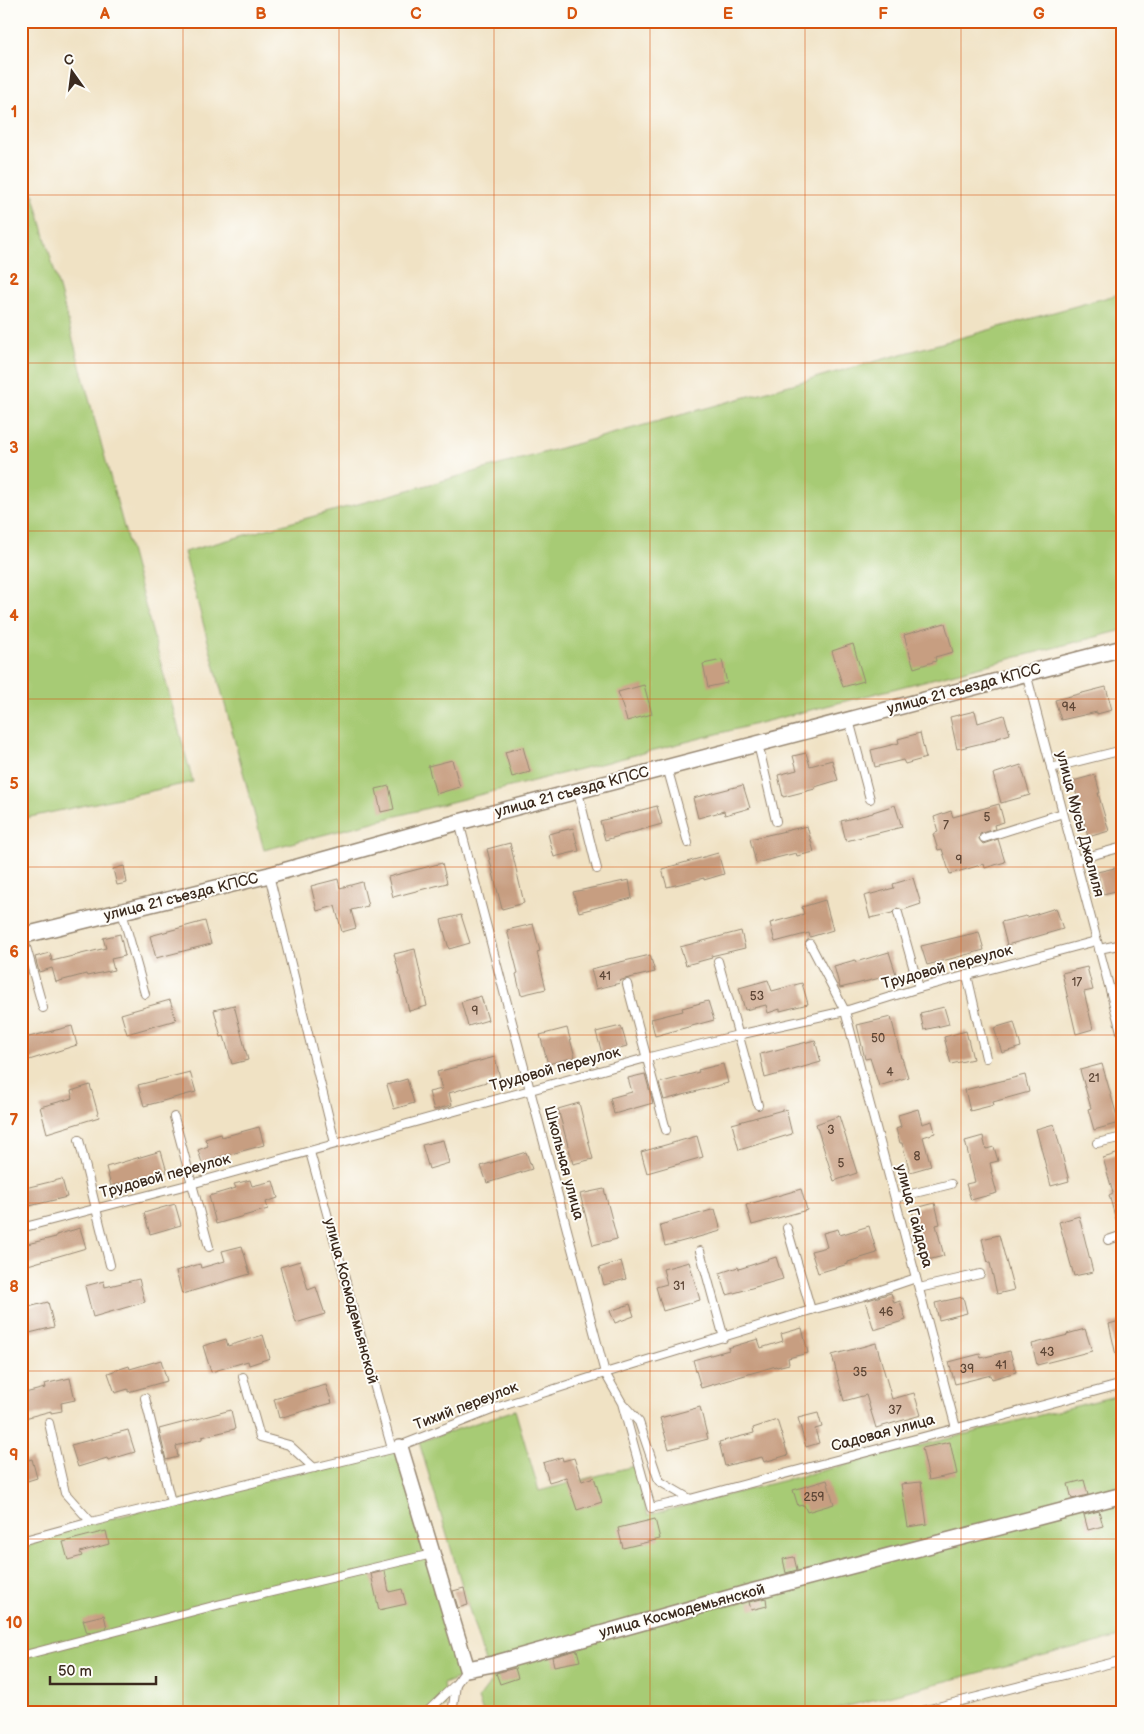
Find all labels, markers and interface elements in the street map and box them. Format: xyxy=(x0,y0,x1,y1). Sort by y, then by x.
text: A xyxy=(99,5,110,24)
text: B xyxy=(255,5,267,24)
text: C xyxy=(410,5,422,24)
text: D xyxy=(566,5,578,24)
text: E xyxy=(723,5,733,24)
text: F xyxy=(878,5,888,24)
text: G xyxy=(1033,5,1045,24)
north arrow xyxy=(48,48,98,98)
text: С xyxy=(62,50,76,69)
text: 1 xyxy=(11,103,17,122)
text: 2 xyxy=(9,271,19,290)
text: 3 xyxy=(9,439,19,458)
text: 4 xyxy=(9,607,19,626)
street label: улица 21 съезда КПСС xyxy=(885,659,1043,719)
house number: 94 xyxy=(1062,700,1077,715)
street label: улица Мусы Джалиля xyxy=(1051,749,1109,899)
street label: улица 21 съезда КПСС xyxy=(493,762,651,822)
text: 5 xyxy=(9,775,19,794)
house number: 5 xyxy=(984,810,991,825)
house number: 7 xyxy=(943,818,949,833)
house number: 9 xyxy=(956,853,963,868)
street label: улица 21 съезда КПСС xyxy=(102,869,260,925)
street label: Трудовой переулок xyxy=(880,940,1014,994)
text: 6 xyxy=(9,943,19,962)
house number: 41 xyxy=(599,969,611,984)
house number: 17 xyxy=(1072,975,1082,990)
house number: 53 xyxy=(750,989,764,1004)
house number: 9 xyxy=(472,1004,479,1019)
house number: 50 xyxy=(871,1031,885,1046)
street label: Трудовой переулок xyxy=(488,1042,622,1096)
house number: 4 xyxy=(886,1065,894,1080)
house number: 21 xyxy=(1088,1071,1100,1086)
street label: Школьная улица xyxy=(540,1104,588,1222)
text: 7 xyxy=(10,1111,19,1130)
house number: 3 xyxy=(827,1123,835,1138)
street label: Трудовой переулок xyxy=(98,1149,232,1203)
house number: 8 xyxy=(914,1149,921,1164)
house number: 5 xyxy=(838,1156,845,1171)
street label: улица Гайдара xyxy=(891,1162,937,1270)
street label: улица Космодемьянской xyxy=(320,1216,382,1386)
text: 8 xyxy=(9,1278,19,1297)
house number: 31 xyxy=(673,1279,685,1294)
house number: 46 xyxy=(879,1305,893,1320)
house number: 43 xyxy=(1040,1345,1054,1360)
house number: 41 xyxy=(995,1358,1007,1373)
house number: 39 xyxy=(960,1362,974,1377)
house number: 35 xyxy=(853,1365,867,1380)
street label: Тихий переулок xyxy=(411,1377,521,1435)
house number: 37 xyxy=(888,1403,902,1418)
street label: Садовая улица xyxy=(829,1410,937,1456)
text: 9 xyxy=(9,1446,19,1465)
house number: 259 xyxy=(804,1490,825,1505)
street label: улица Космодемьянской xyxy=(597,1580,767,1642)
text: 10 xyxy=(6,1614,22,1633)
scale bar xyxy=(50,1654,156,1686)
text: 50 m xyxy=(58,1662,92,1681)

